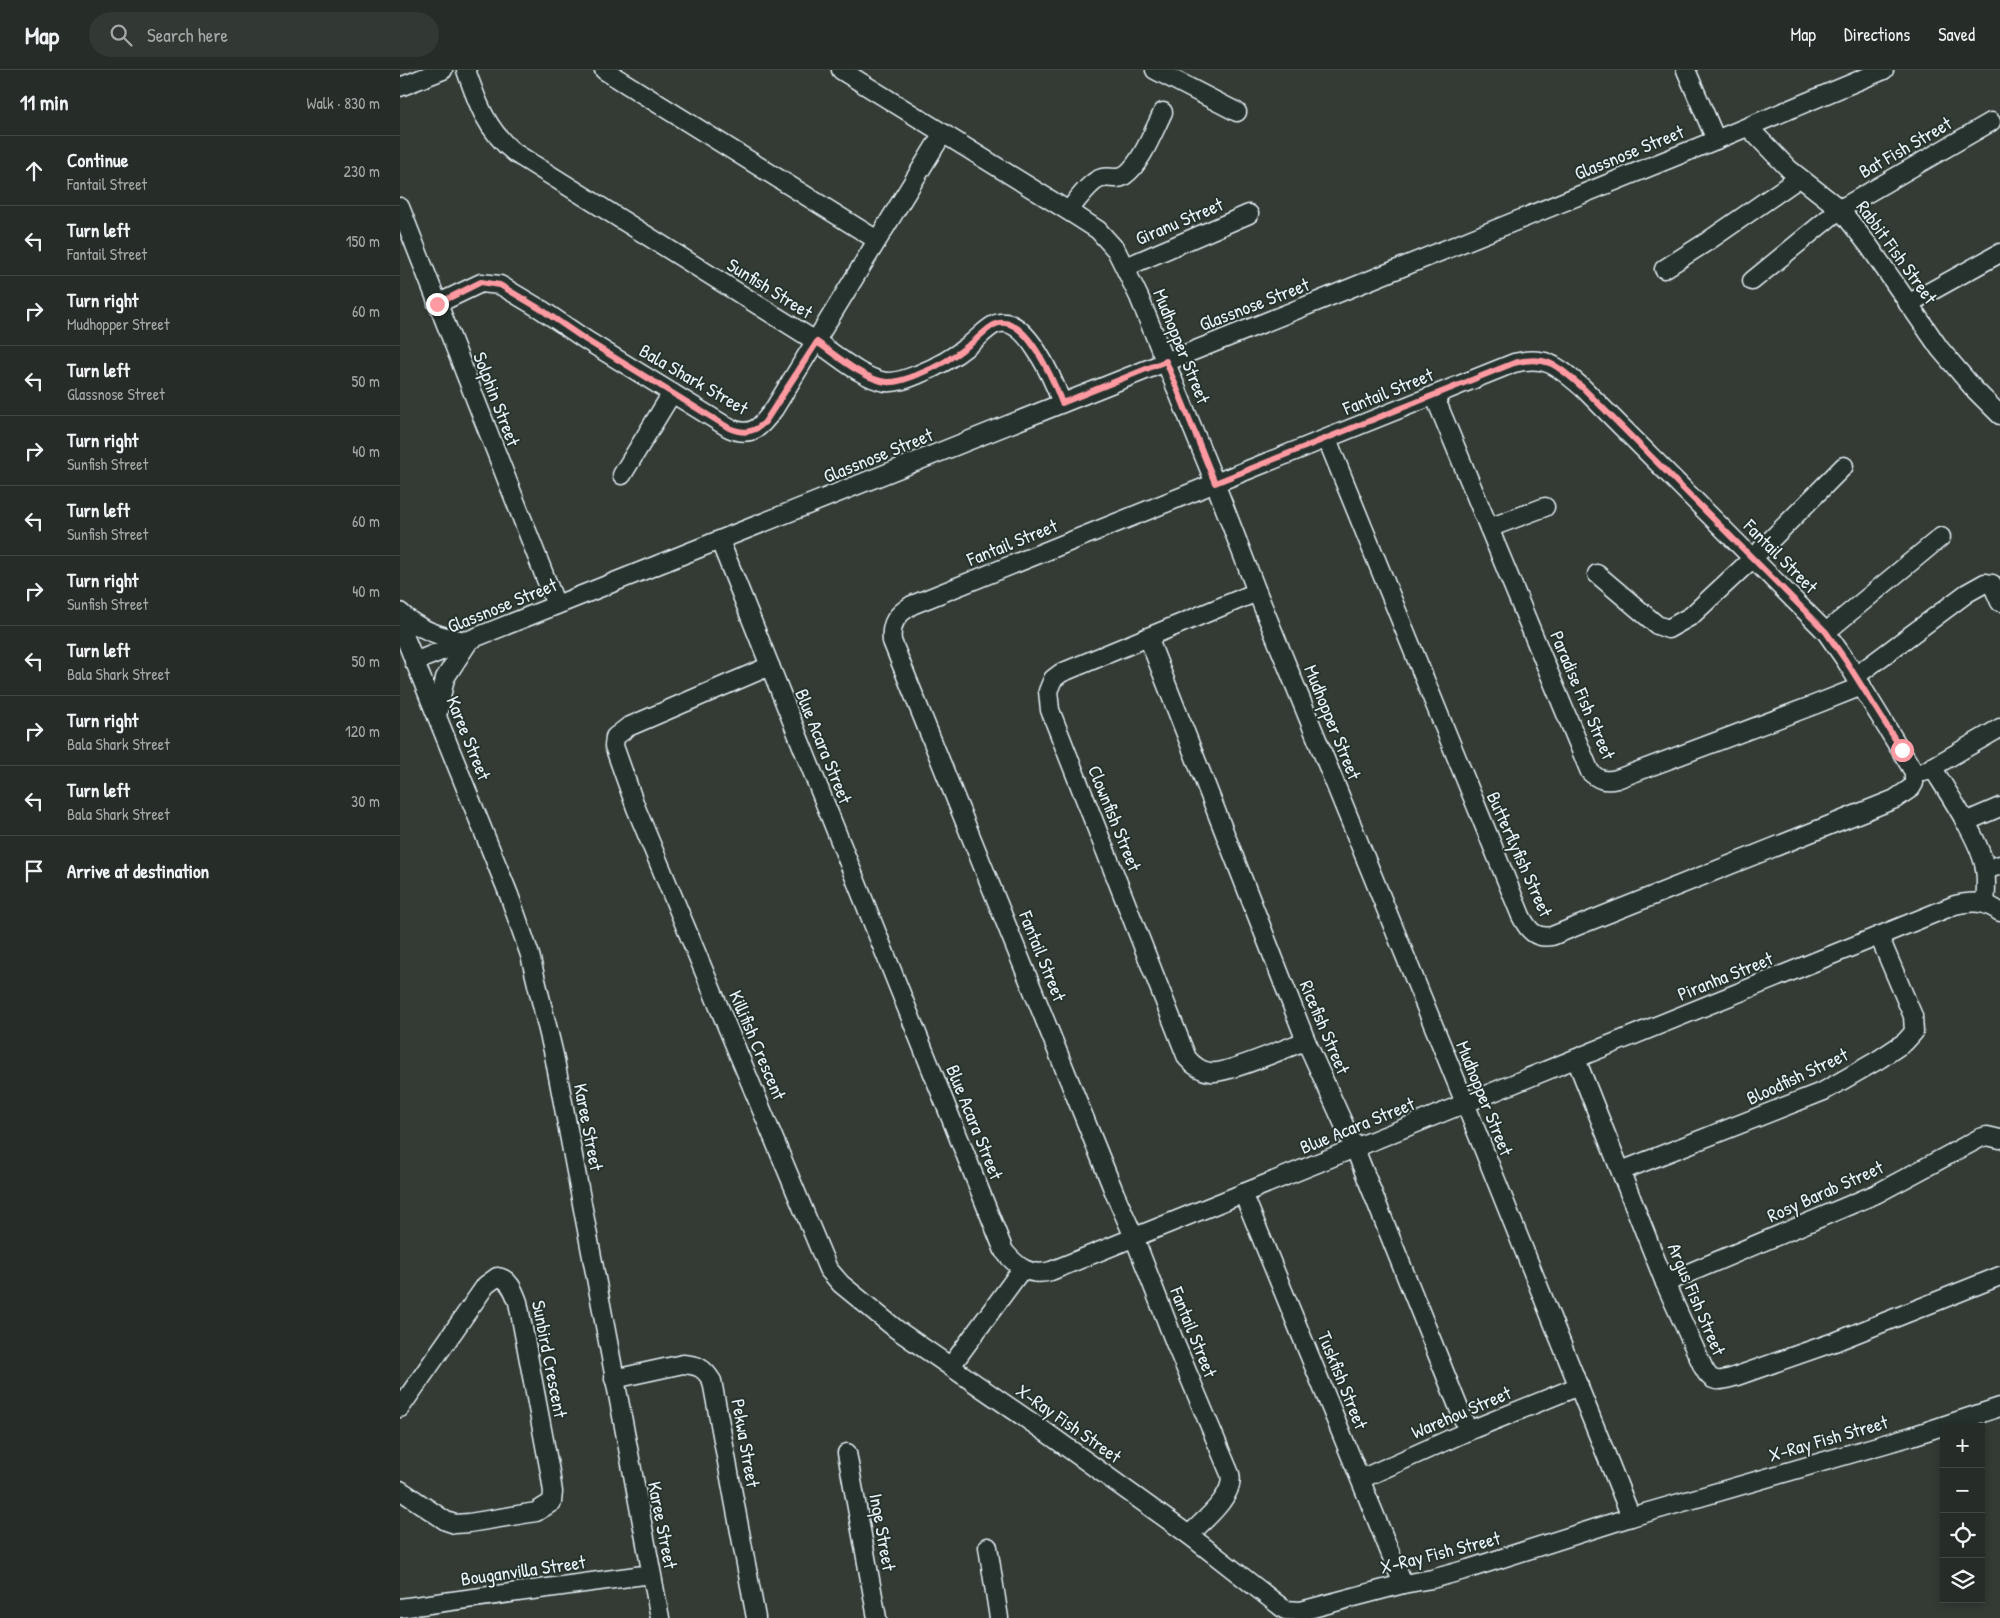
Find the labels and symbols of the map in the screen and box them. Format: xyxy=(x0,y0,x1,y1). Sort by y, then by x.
street label: Bat Fish Street xyxy=(1854,110,1957,184)
street label: Glassnose Street xyxy=(1570,118,1688,186)
street label: Giranu Street xyxy=(1131,191,1227,251)
street label: Rabbit Fish Street xyxy=(1851,195,1944,309)
street label: Sunfish Street xyxy=(722,251,818,325)
street label: Glassnose Street xyxy=(1195,271,1313,337)
street label: Mudhopper Street xyxy=(1147,285,1217,408)
route end xyxy=(426,293,449,316)
street label: Bala Shark Street xyxy=(635,337,754,421)
street label: Solphin Street xyxy=(467,348,527,450)
street label: Fantail Street xyxy=(1338,361,1437,421)
street label: Glassnose Street xyxy=(819,421,937,489)
street label: Fantail Street xyxy=(962,512,1061,572)
street label: Fantail Street xyxy=(1737,512,1824,599)
street label: Glassnose Street xyxy=(443,571,561,639)
street label: Paradise Fish Street xyxy=(1544,627,1622,764)
street label: Mudhopper Street xyxy=(1298,661,1368,784)
street label: Blue Acara Street xyxy=(789,685,859,808)
street label: Karee Street xyxy=(440,692,498,784)
route start xyxy=(1891,739,1914,762)
street label: Clownfish Street xyxy=(1082,761,1148,875)
street label: Butterflyfish Street xyxy=(1481,787,1559,921)
street label: Fantail Street xyxy=(1013,906,1073,1005)
street label: Piranha Street xyxy=(1673,945,1777,1007)
street label: Ricefish Street xyxy=(1294,976,1357,1078)
street label: Killifish Crescent xyxy=(723,986,793,1104)
street label: Mudhopper Street xyxy=(1450,1037,1520,1160)
street label: Bloodfish Street xyxy=(1742,1041,1852,1111)
street label: Blue Acara Street xyxy=(940,1061,1010,1184)
street label: Karee Street xyxy=(568,1081,610,1173)
street label: Blue Acara Street xyxy=(1296,1090,1419,1160)
street label: Rosy Barab Street xyxy=(1763,1154,1887,1228)
street label: Argus Fish Street xyxy=(1662,1239,1733,1360)
street label: Fantail Street xyxy=(1164,1282,1224,1381)
street label: Sunbird Crescent xyxy=(526,1298,574,1420)
street label: Tuskfish Street xyxy=(1312,1327,1375,1433)
street label: X-Ray Fish Street xyxy=(1011,1377,1127,1469)
street label: Warehou Street xyxy=(1407,1379,1515,1445)
street label: Pekwa Street xyxy=(725,1397,767,1490)
street label: X-Ray Fish Street xyxy=(1765,1408,1891,1467)
street label: Karee Street xyxy=(642,1479,684,1571)
street label: Inqe Street xyxy=(863,1491,903,1573)
street label: X-Ray Fish Street xyxy=(1377,1524,1503,1579)
street label: Bouganvilla Street xyxy=(459,1548,587,1592)

